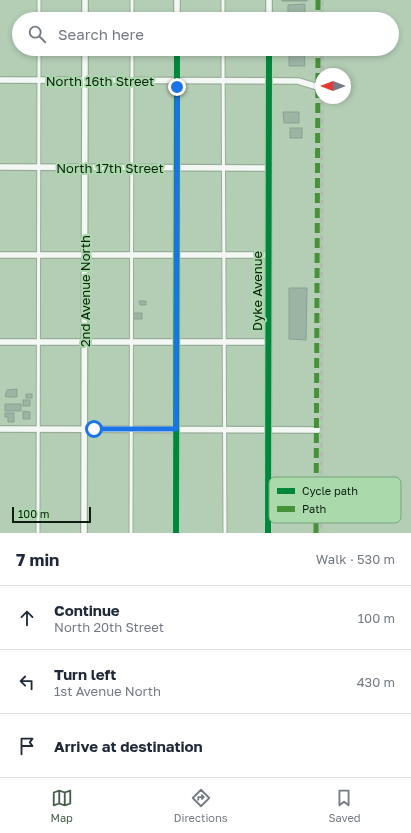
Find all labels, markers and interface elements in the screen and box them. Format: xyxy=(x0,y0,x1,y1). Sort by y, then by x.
search box xyxy=(12,12,399,56)
icon: search xyxy=(26,23,48,45)
text: Search here xyxy=(58,25,144,43)
north arrow xyxy=(315,68,351,104)
street label: North 16th Street xyxy=(46,73,154,89)
route end xyxy=(168,78,186,96)
street label: North 17th Street xyxy=(56,160,164,176)
street label: 2nd Avenue North xyxy=(77,235,93,347)
street label: Dyke Avenue xyxy=(249,251,265,331)
route start xyxy=(85,420,103,438)
legend xyxy=(269,477,401,523)
text: Cycle path xyxy=(302,484,358,497)
text: Path xyxy=(302,502,326,515)
scale bar xyxy=(12,505,91,524)
text: 100 m xyxy=(18,507,49,520)
text: 7 min xyxy=(16,549,59,570)
text: Walk · 530 m xyxy=(316,551,395,567)
text: Continue xyxy=(54,601,120,619)
icon: ahead xyxy=(16,607,38,629)
text: 100 m xyxy=(358,610,395,626)
text: North 20th Street xyxy=(54,619,164,635)
text: Turn left xyxy=(54,665,116,683)
icon: left xyxy=(16,671,38,693)
text: 430 m xyxy=(357,674,395,690)
text: 1st Avenue North xyxy=(54,683,161,699)
icon: arrive xyxy=(16,735,38,757)
text: Arrive at destination xyxy=(54,737,203,755)
tab: Map xyxy=(50,787,73,824)
tab: Directions xyxy=(174,787,228,824)
tab: Saved xyxy=(328,787,361,824)

